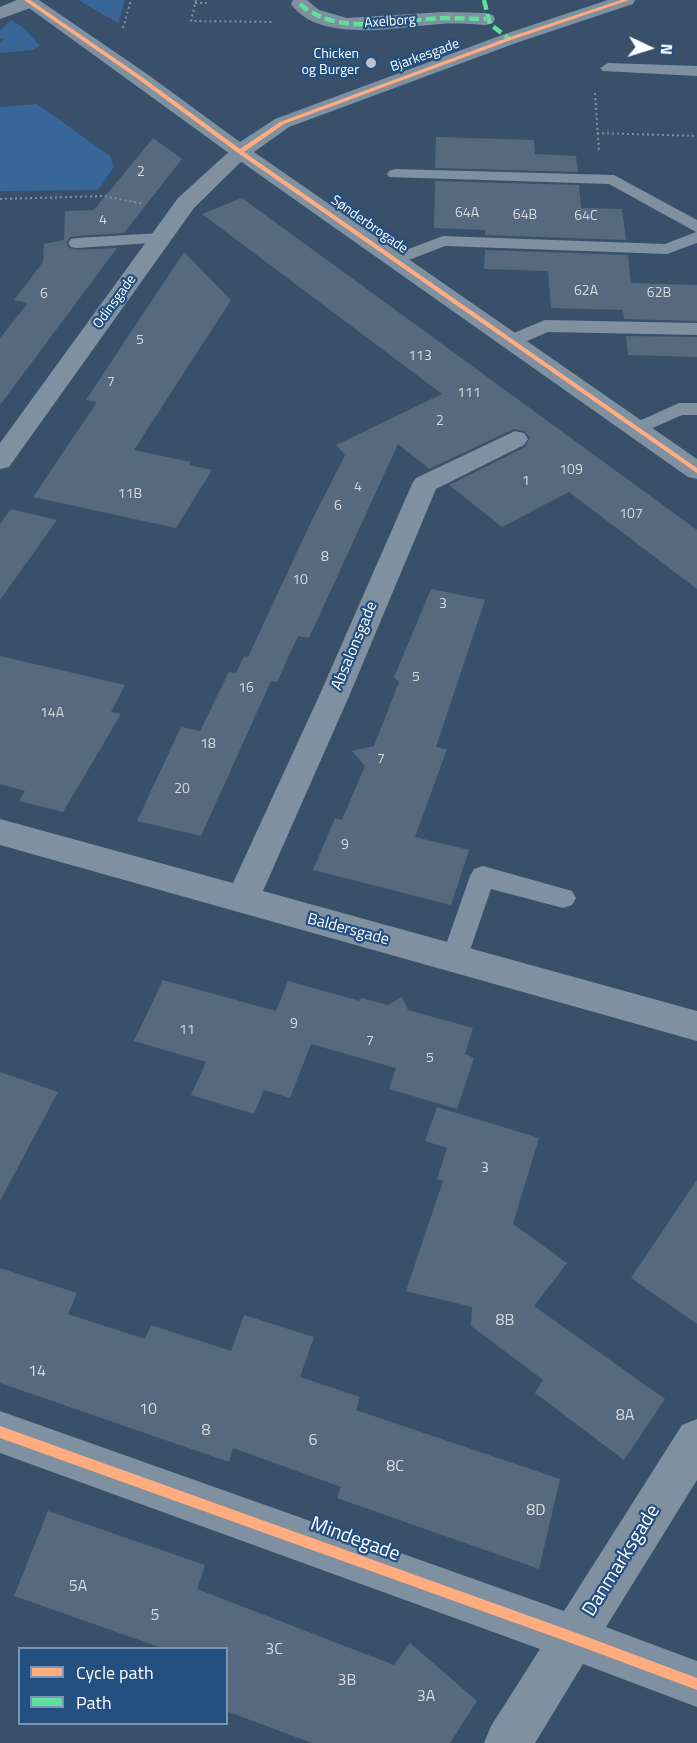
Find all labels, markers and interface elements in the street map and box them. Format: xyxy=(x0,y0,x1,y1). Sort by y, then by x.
street label: Axelborg xyxy=(364,12,416,32)
north arrow xyxy=(619,18,679,78)
street label: Bjarkesgade xyxy=(388,36,462,76)
text: N xyxy=(655,43,679,56)
place label: Chicken og Burger xyxy=(301,47,359,80)
marker: Chicken og Burger xyxy=(364,56,378,70)
house number: 2 xyxy=(137,165,145,181)
street label: Sønderbrogade xyxy=(327,192,411,258)
house number: 64A xyxy=(455,206,479,222)
house number: 64B xyxy=(513,208,537,224)
house number: 64C xyxy=(574,209,598,225)
house number: 4 xyxy=(99,213,107,229)
street label: Odinsgade xyxy=(90,272,140,332)
house number: 62A xyxy=(574,284,598,300)
house number: 62B xyxy=(647,286,671,302)
house number: 6 xyxy=(40,287,48,303)
house number: 5 xyxy=(136,333,144,349)
house number: 113 xyxy=(408,349,432,365)
house number: 7 xyxy=(107,375,115,391)
house number: 111 xyxy=(457,386,481,402)
house number: 2 xyxy=(436,414,444,430)
house number: 109 xyxy=(559,463,583,479)
house number: 1 xyxy=(522,474,530,490)
house number: 4 xyxy=(354,480,362,496)
house number: 11B xyxy=(118,487,142,503)
house number: 6 xyxy=(334,499,342,515)
house number: 107 xyxy=(619,507,643,523)
house number: 8 xyxy=(321,550,329,566)
house number: 10 xyxy=(292,573,308,589)
house number: 3 xyxy=(439,597,447,613)
street label: Absalonsgade xyxy=(328,599,382,693)
house number: 5 xyxy=(412,670,420,686)
house number: 16 xyxy=(238,681,254,697)
house number: 14A xyxy=(40,706,64,722)
house number: 18 xyxy=(200,737,216,753)
house number: 7 xyxy=(377,752,385,768)
house number: 20 xyxy=(174,782,190,798)
house number: 9 xyxy=(341,838,349,854)
street label: Baldersgade xyxy=(305,910,391,950)
house number: 9 xyxy=(290,1017,298,1033)
house number: 11 xyxy=(179,1023,195,1039)
house number: 7 xyxy=(366,1034,374,1050)
house number: 5 xyxy=(426,1051,434,1067)
house number: 3 xyxy=(481,1161,489,1177)
house number: 8B xyxy=(496,1311,514,1331)
house number: 14 xyxy=(28,1362,46,1382)
house number: 10 xyxy=(139,1400,157,1420)
house number: 8A xyxy=(616,1406,634,1426)
house number: 8 xyxy=(202,1421,210,1441)
house number: 6 xyxy=(309,1431,317,1451)
house number: 8C xyxy=(386,1457,404,1477)
house number: 8D xyxy=(526,1501,546,1521)
street label: Danmarksgade xyxy=(578,1501,666,1621)
street label: Mindegade xyxy=(307,1513,403,1567)
house number: 5A xyxy=(69,1577,87,1597)
house number: 5 xyxy=(151,1606,159,1626)
house number: 3C xyxy=(265,1640,283,1660)
legend xyxy=(18,1647,228,1725)
text: Cycle path xyxy=(76,1659,154,1686)
house number: 3B xyxy=(338,1671,356,1691)
house number: 3A xyxy=(417,1687,435,1707)
text: Path xyxy=(76,1689,112,1716)

